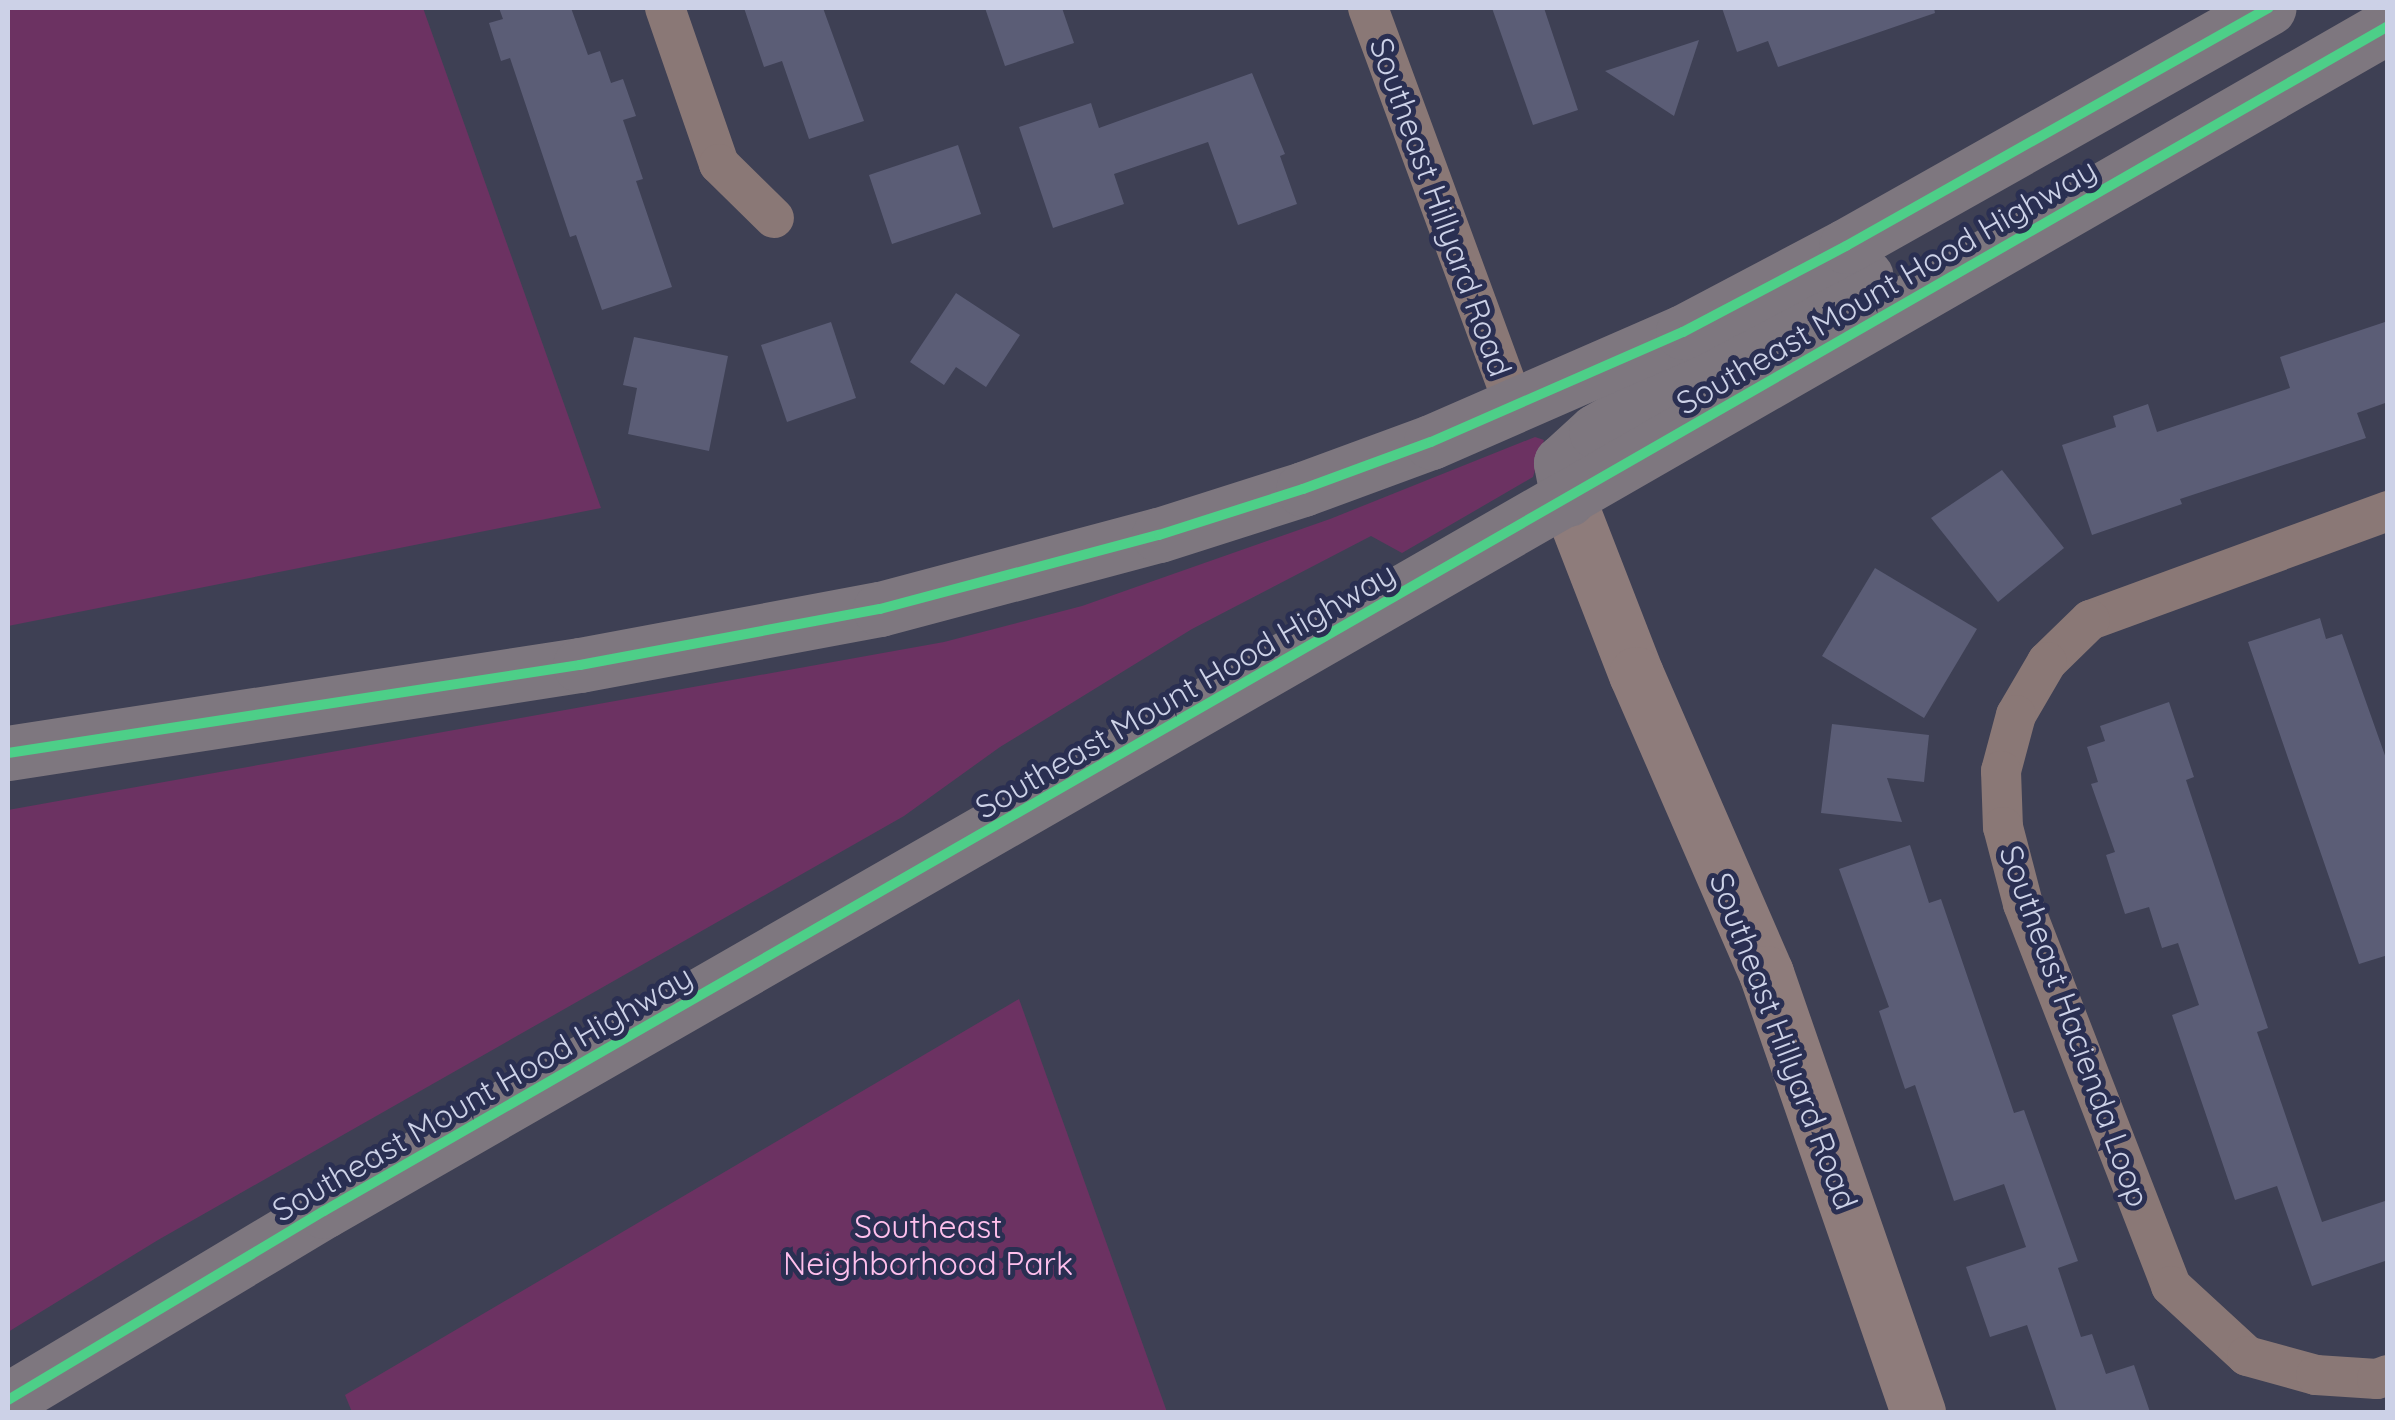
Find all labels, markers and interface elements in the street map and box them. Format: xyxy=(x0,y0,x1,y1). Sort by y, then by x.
street label: Southeast Hillyard Road xyxy=(1362,32,1520,382)
street label: Southeast Mount Hood Highway xyxy=(1669,150,2103,422)
street label: Southeast Mount Hood Highway xyxy=(968,554,1402,826)
street label: Southeast Hacienda Loop xyxy=(1992,840,2158,1212)
street label: Southeast Hillyard Road xyxy=(1702,867,1866,1215)
street label: Southeast Mount Hood Highway xyxy=(265,957,699,1229)
park label: Southeast Neighborhood Park xyxy=(783,1208,1073,1283)

